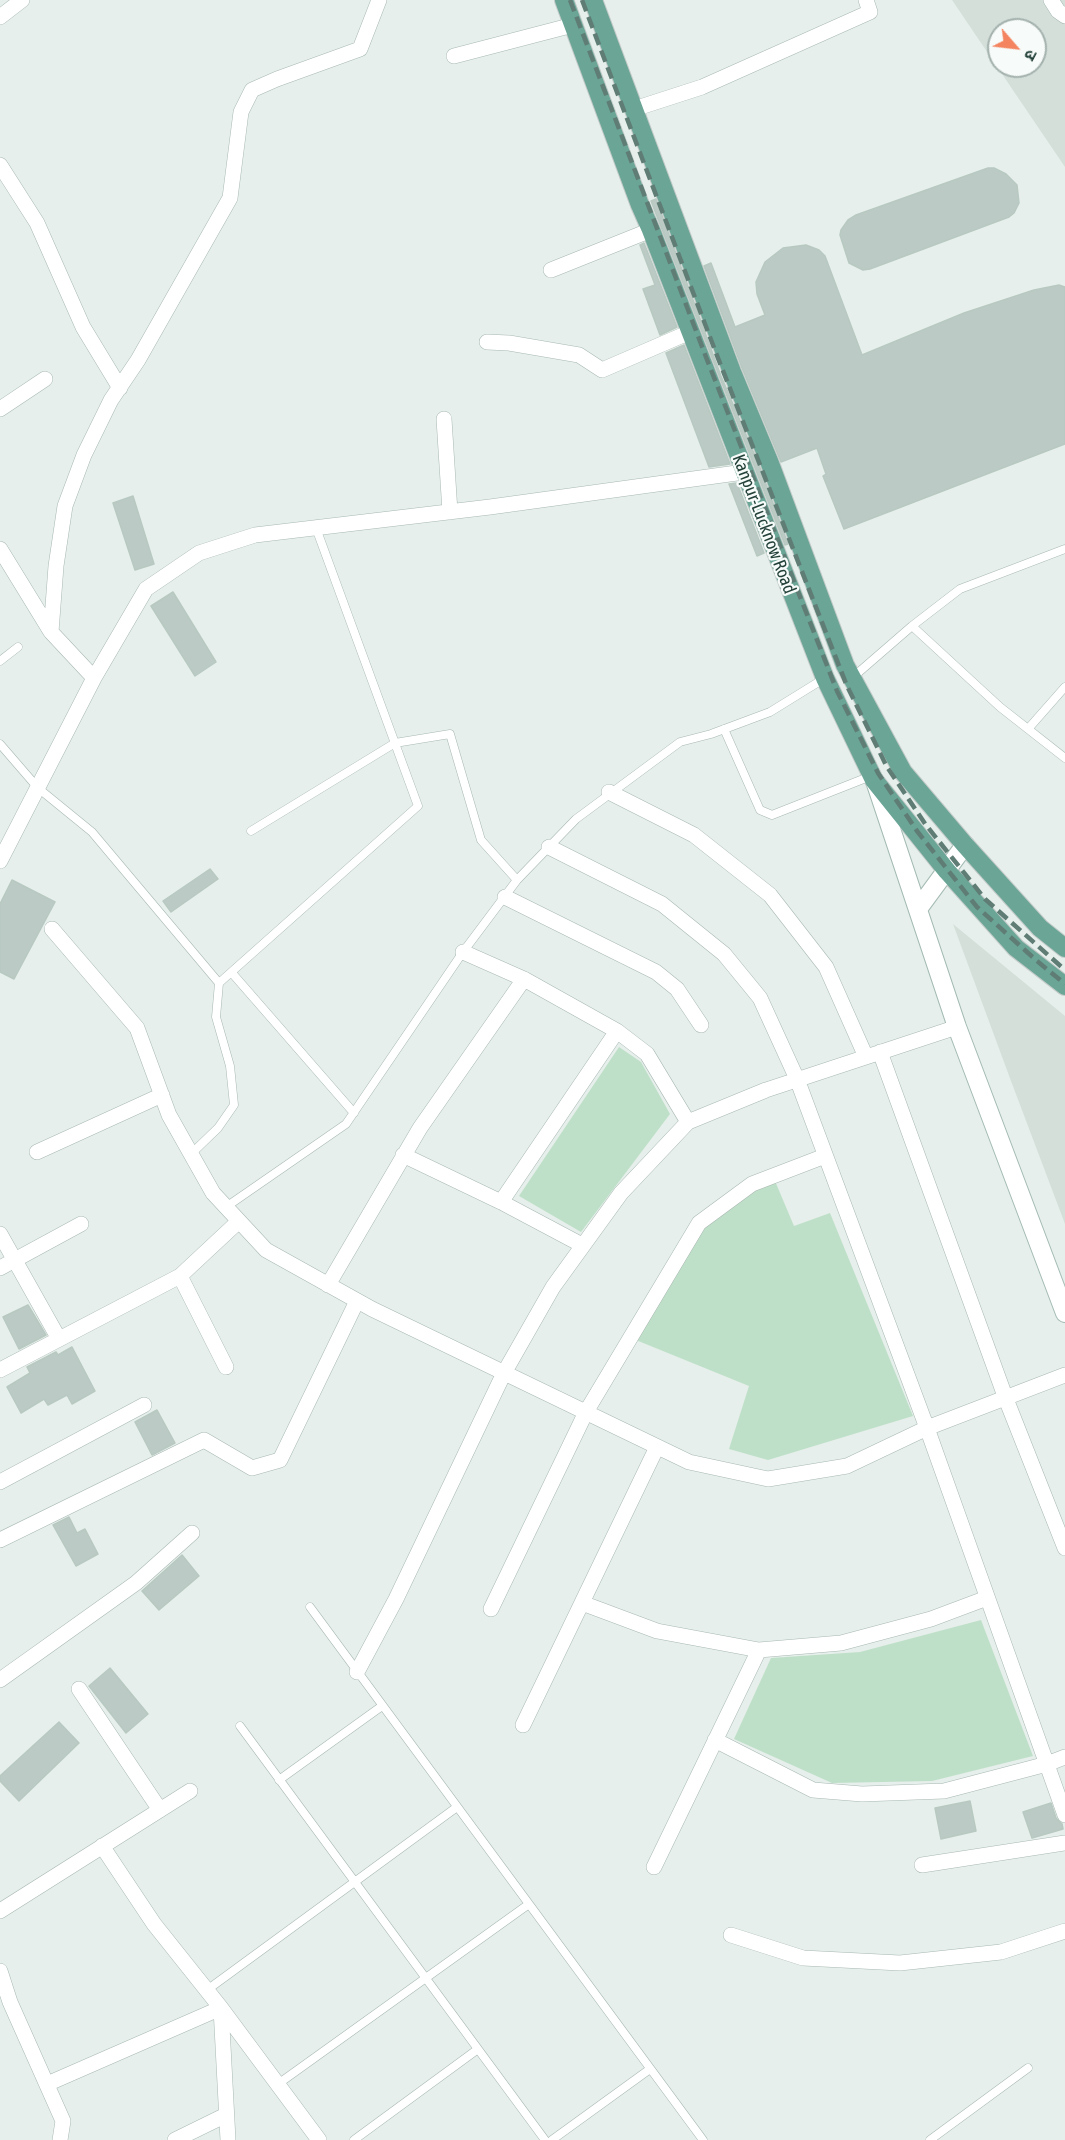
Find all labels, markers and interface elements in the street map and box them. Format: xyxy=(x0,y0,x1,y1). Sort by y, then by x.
north arrow xyxy=(987,18,1047,78)
text: उ xyxy=(1021,47,1041,64)
street label: Kanpur-Lucknow Road xyxy=(728,451,800,597)

